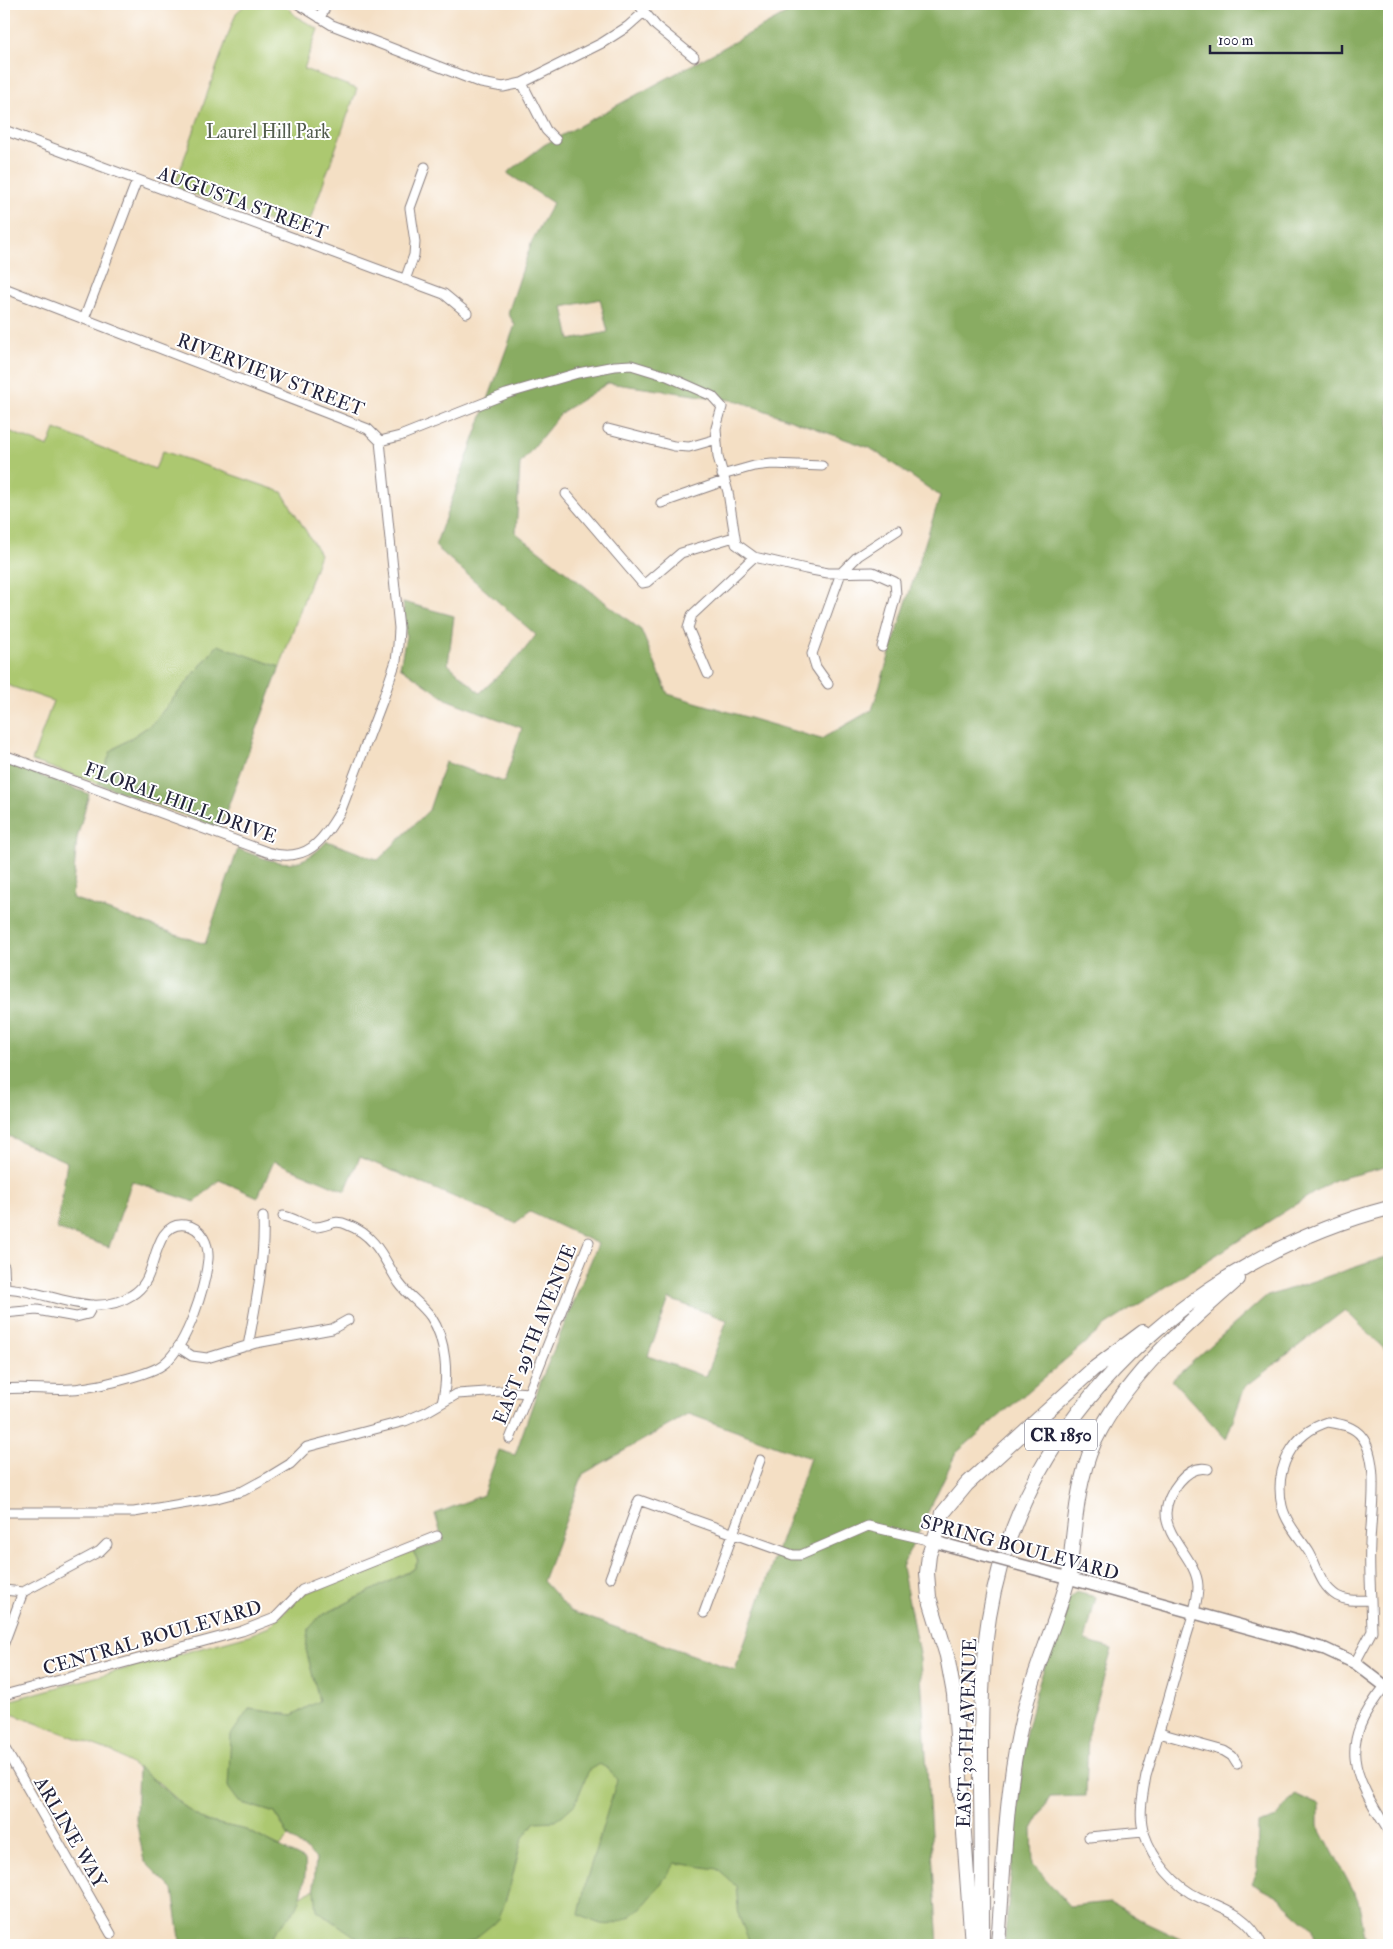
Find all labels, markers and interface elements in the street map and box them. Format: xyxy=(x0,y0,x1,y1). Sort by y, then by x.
scale bar xyxy=(1210,22,1343,54)
text: 100 m xyxy=(1218,31,1254,50)
park label: Laurel Hill Park xyxy=(206,120,330,144)
street label: AUGUSTA STREET xyxy=(153,161,331,245)
street label: RIVERVIEW STREET xyxy=(174,328,368,422)
street label: FLORAL HILL DRIVE xyxy=(81,757,280,849)
street label: EAST 29TH AVENUE xyxy=(488,1241,582,1428)
road number: CR 1850 xyxy=(1025,1420,1097,1450)
street label: SPRING BOULEVARD xyxy=(918,1510,1122,1586)
street label: CENTRAL BOULEVARD xyxy=(40,1595,265,1681)
street label: EAST 30TH AVENUE xyxy=(952,1637,982,1828)
street label: ARLINE WAY xyxy=(28,1772,112,1893)

